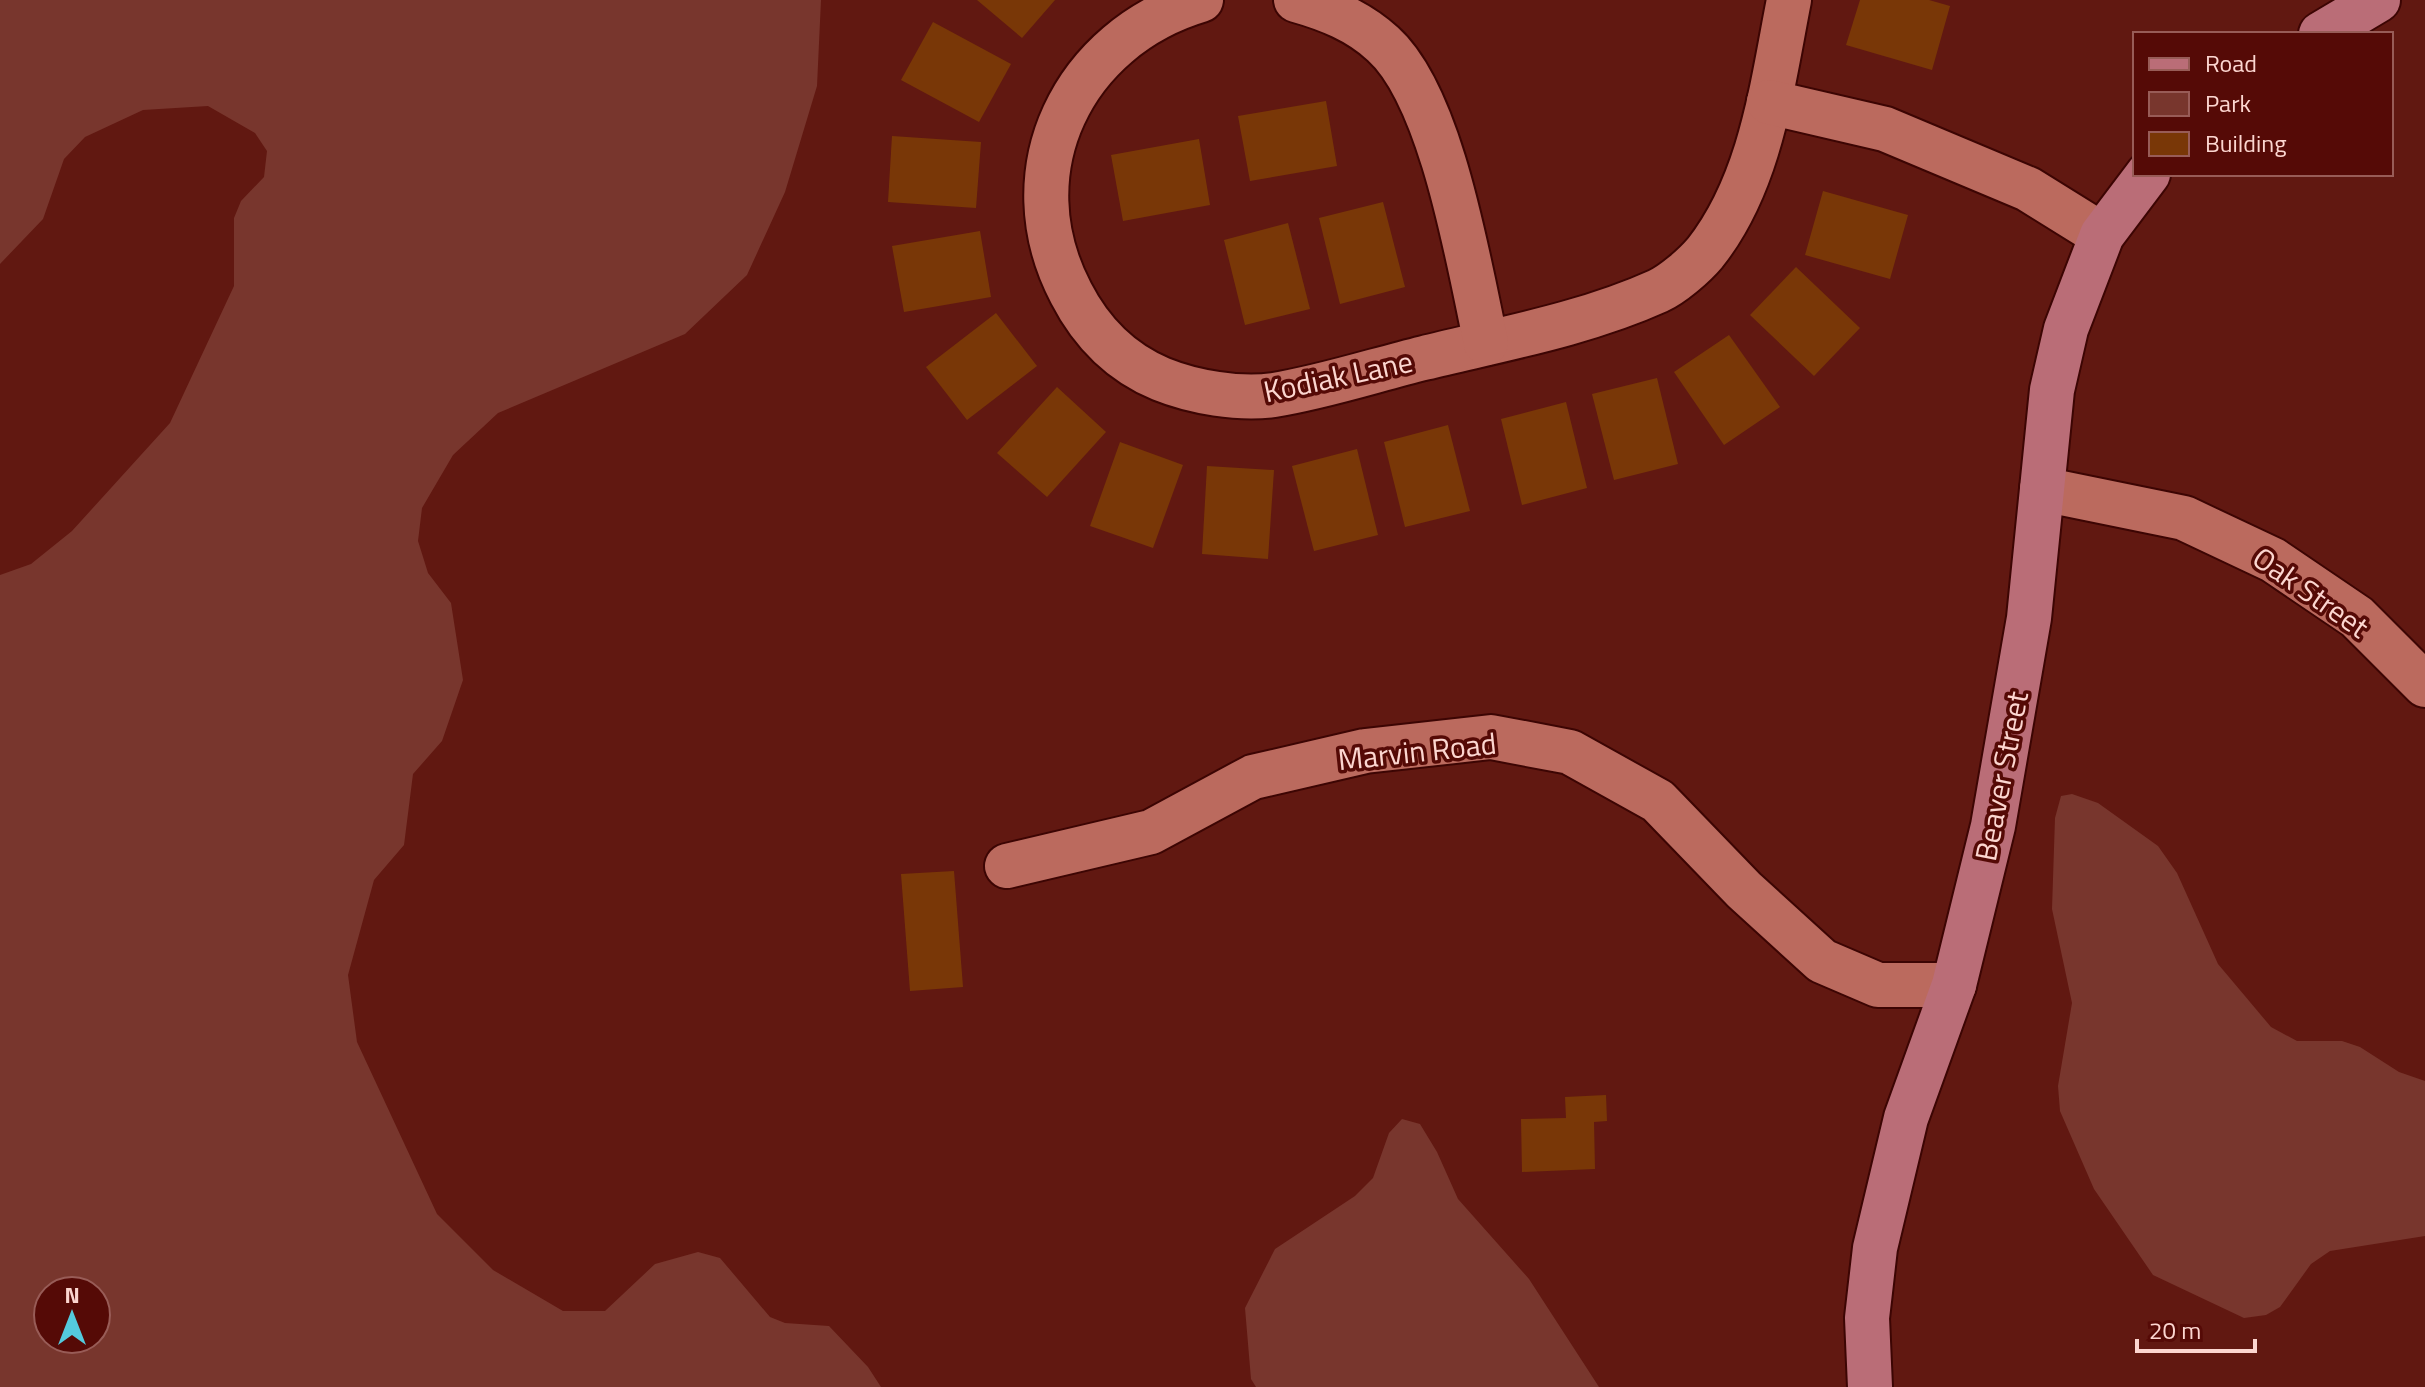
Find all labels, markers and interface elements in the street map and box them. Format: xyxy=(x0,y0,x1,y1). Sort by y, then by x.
legend xyxy=(2133,32,2393,176)
text: Road xyxy=(2205,45,2257,81)
text: Park xyxy=(2205,85,2251,121)
text: Building xyxy=(2205,125,2287,161)
street label: Kodiak Lane xyxy=(1259,338,1417,414)
street label: Oak Street xyxy=(2243,535,2379,649)
street label: Beaver Street xyxy=(1962,687,2040,865)
street label: Marvin Road xyxy=(1335,720,1499,782)
north arrow xyxy=(32,1275,112,1355)
text: N xyxy=(64,1278,80,1312)
scale bar xyxy=(2137,1303,2255,1353)
text: 20 m xyxy=(2149,1312,2201,1348)

